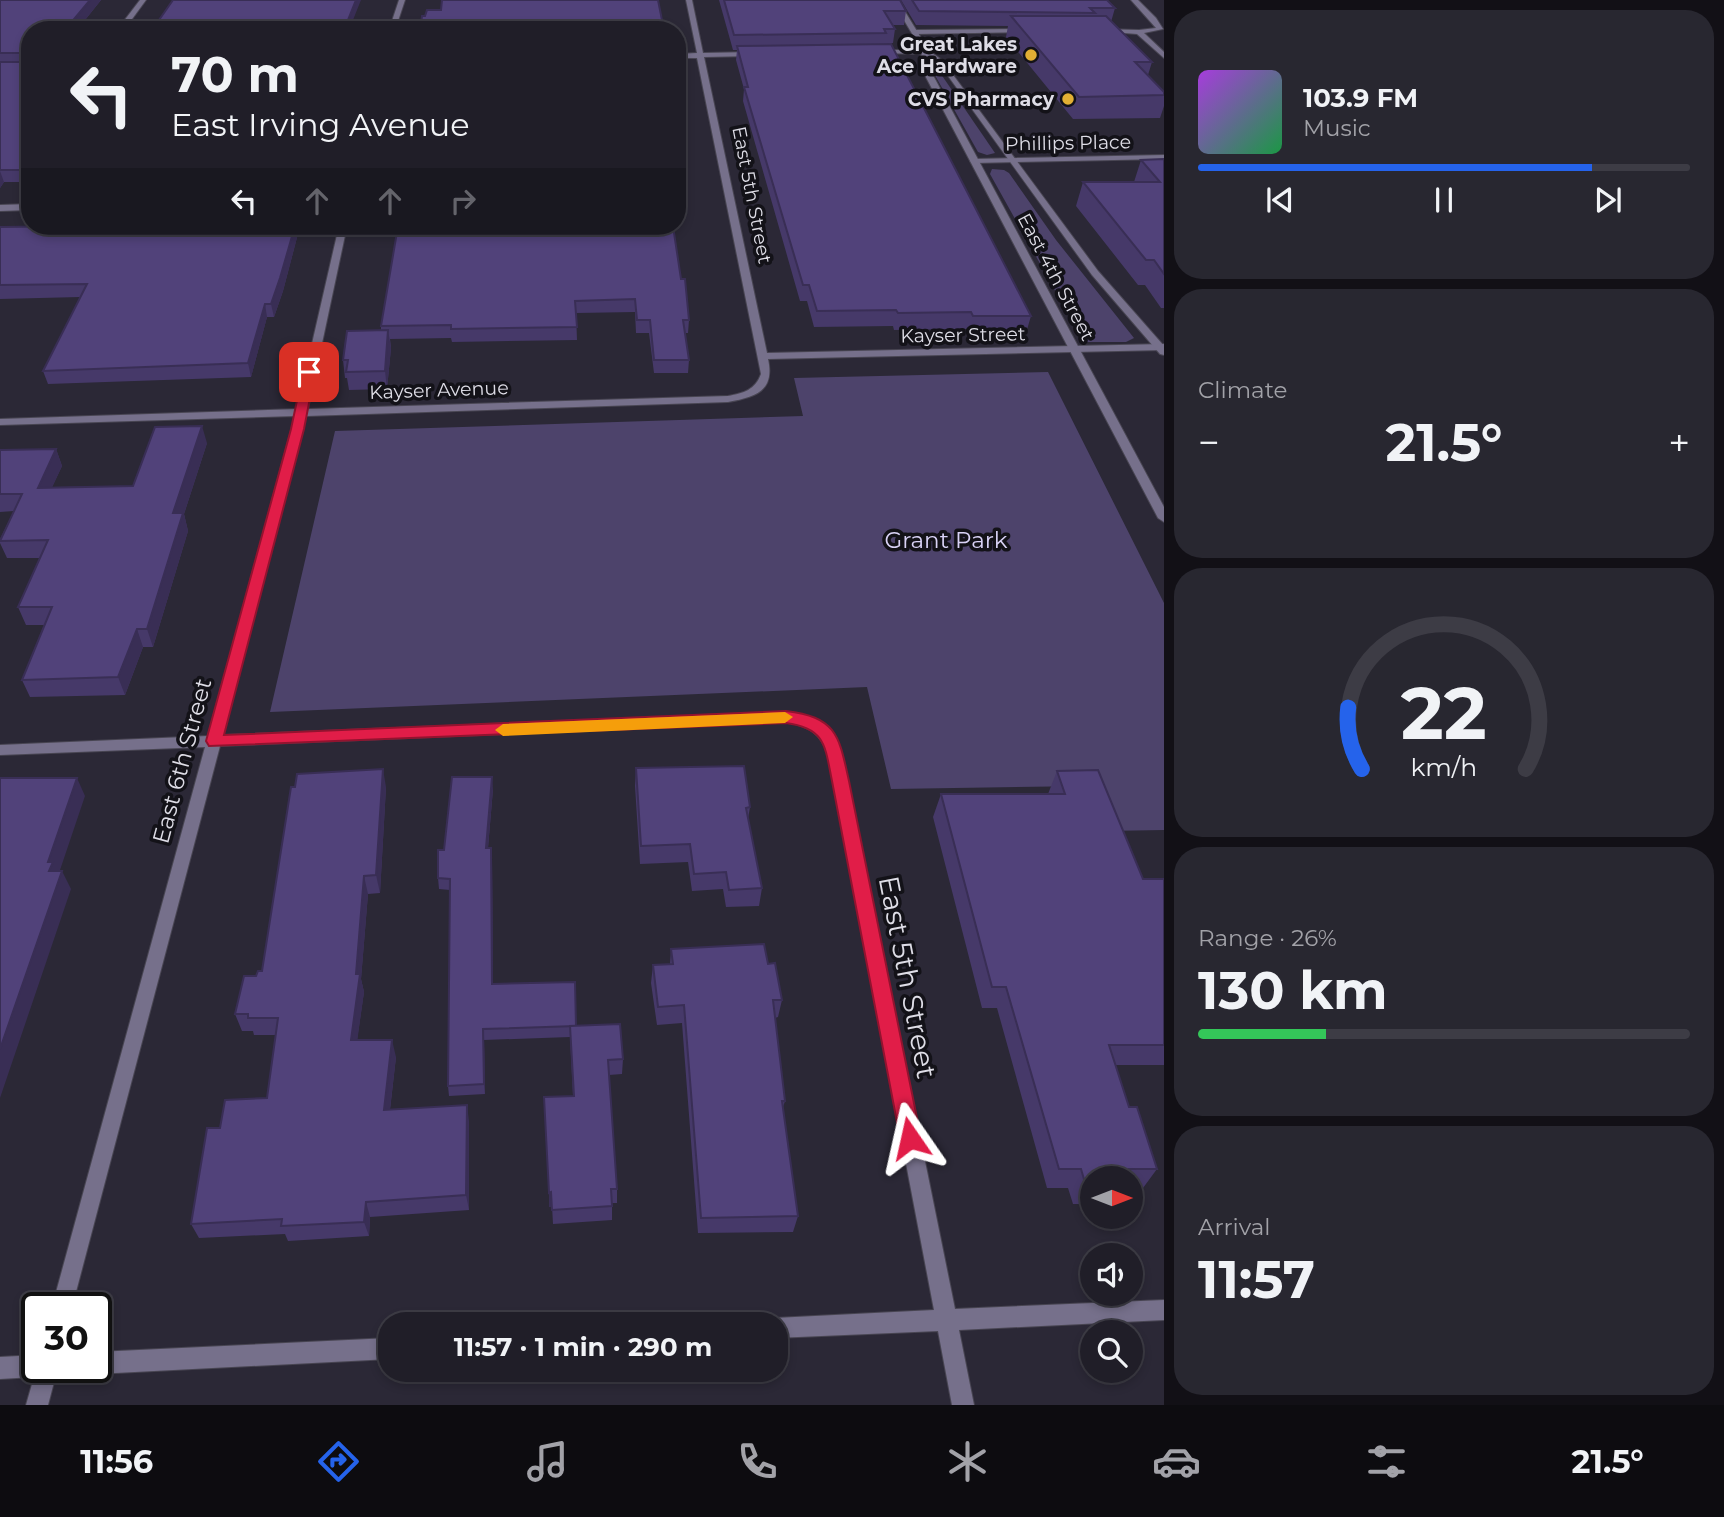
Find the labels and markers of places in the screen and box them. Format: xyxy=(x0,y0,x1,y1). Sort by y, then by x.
place label: Great Lakes Ace Hardware xyxy=(876,33,1017,78)
marker: Great Lakes Ace Hardware xyxy=(1023,47,1039,63)
place label: CVS Pharmacy xyxy=(908,88,1055,111)
marker: CVS Pharmacy xyxy=(1060,91,1076,107)
pin xyxy=(279,342,339,402)

